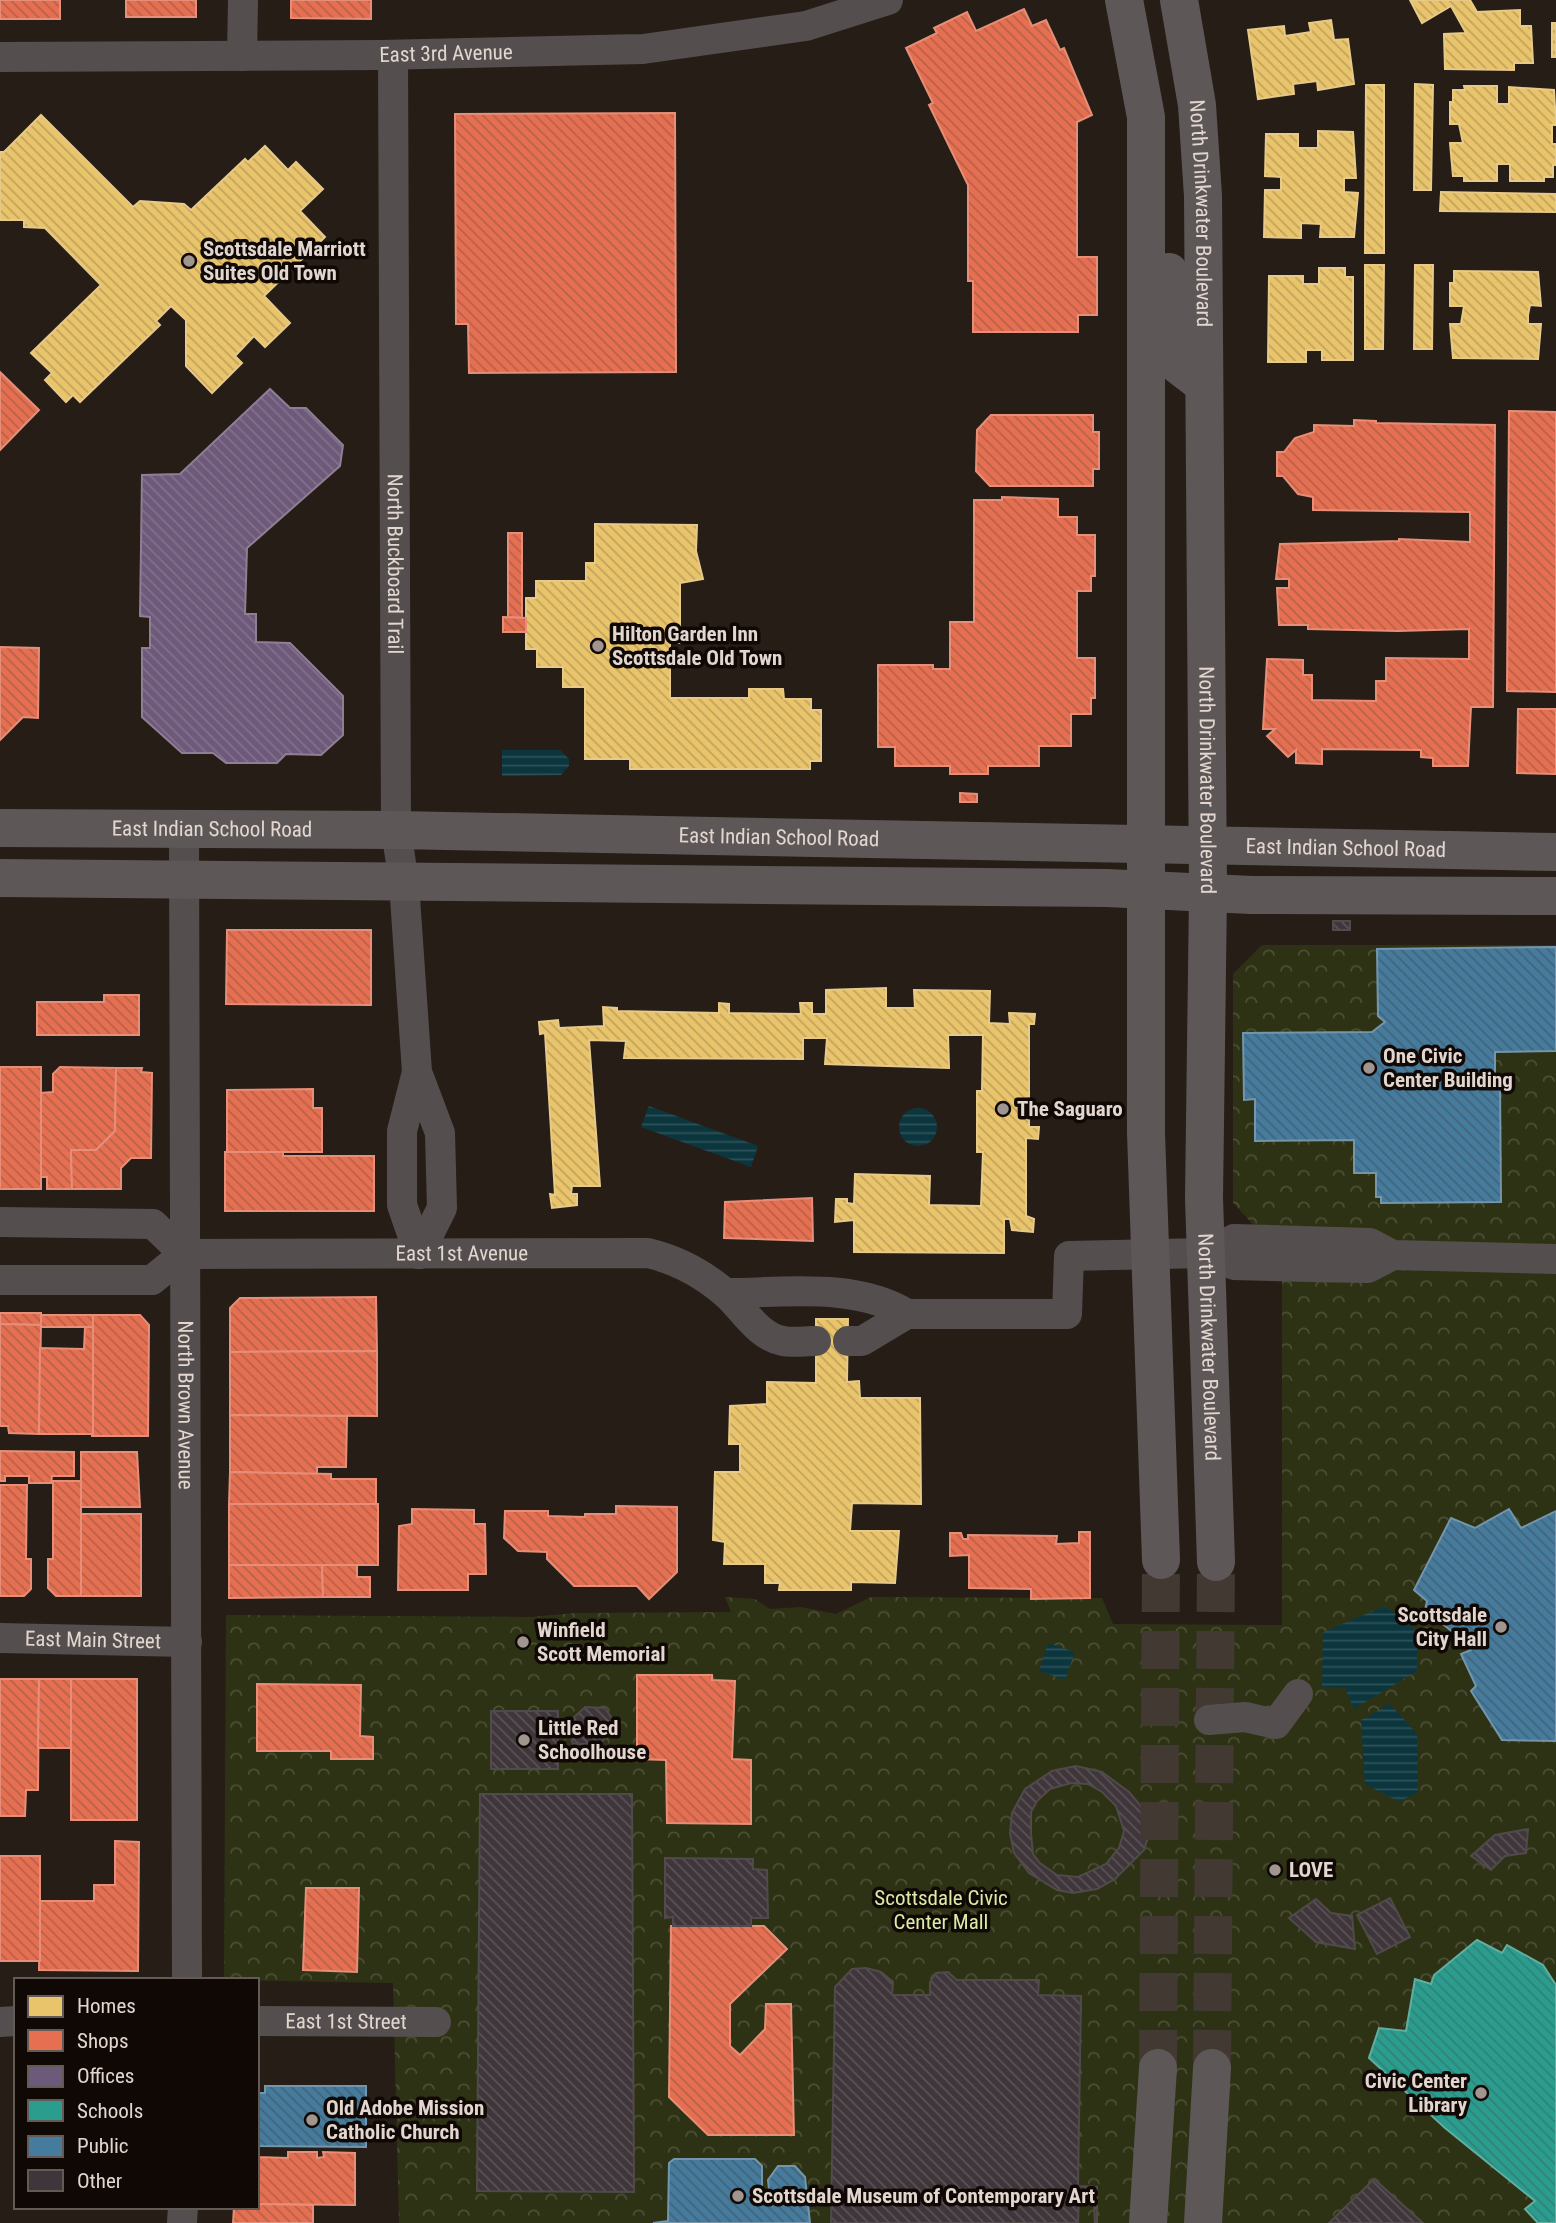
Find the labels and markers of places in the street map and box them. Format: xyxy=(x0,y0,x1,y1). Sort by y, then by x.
place label: Scottsdale Marriott Suites Old Town xyxy=(203,237,366,285)
marker: Scottsdale Marriott Suites Old Town xyxy=(181,253,197,269)
place label: Hilton Garden Inn Scottsdale Old Town xyxy=(612,622,782,670)
marker: Hilton Garden Inn Scottsdale Old Town xyxy=(590,638,606,654)
place label: One Civic Center Building xyxy=(1383,1044,1513,1092)
marker: One Civic Center Building xyxy=(1361,1060,1377,1076)
place label: The Saguaro xyxy=(1017,1097,1123,1121)
marker: The Saguaro xyxy=(995,1101,1011,1117)
place label: Scottsdale City Hall xyxy=(1398,1603,1487,1651)
place label: Winfield Scott Memorial xyxy=(537,1618,666,1666)
marker: Scottsdale City Hall xyxy=(1493,1619,1509,1635)
marker: Winfield Scott Memorial xyxy=(515,1634,531,1650)
place label: Little Red Schoolhouse xyxy=(538,1716,646,1764)
marker: Little Red Schoolhouse xyxy=(516,1732,532,1748)
place label: LOVE xyxy=(1289,1858,1333,1882)
marker: LOVE xyxy=(1267,1862,1283,1878)
place label: Civic Center Library xyxy=(1365,2069,1468,2117)
marker: Civic Center Library xyxy=(1473,2085,1489,2101)
place label: Old Adobe Mission Catholic Church xyxy=(326,2096,484,2144)
marker: Old Adobe Mission Catholic Church xyxy=(304,2112,320,2128)
place label: Scottsdale Museum of Contemporary Art xyxy=(752,2184,1095,2208)
marker: Scottsdale Museum of Contemporary Art xyxy=(730,2188,746,2204)

